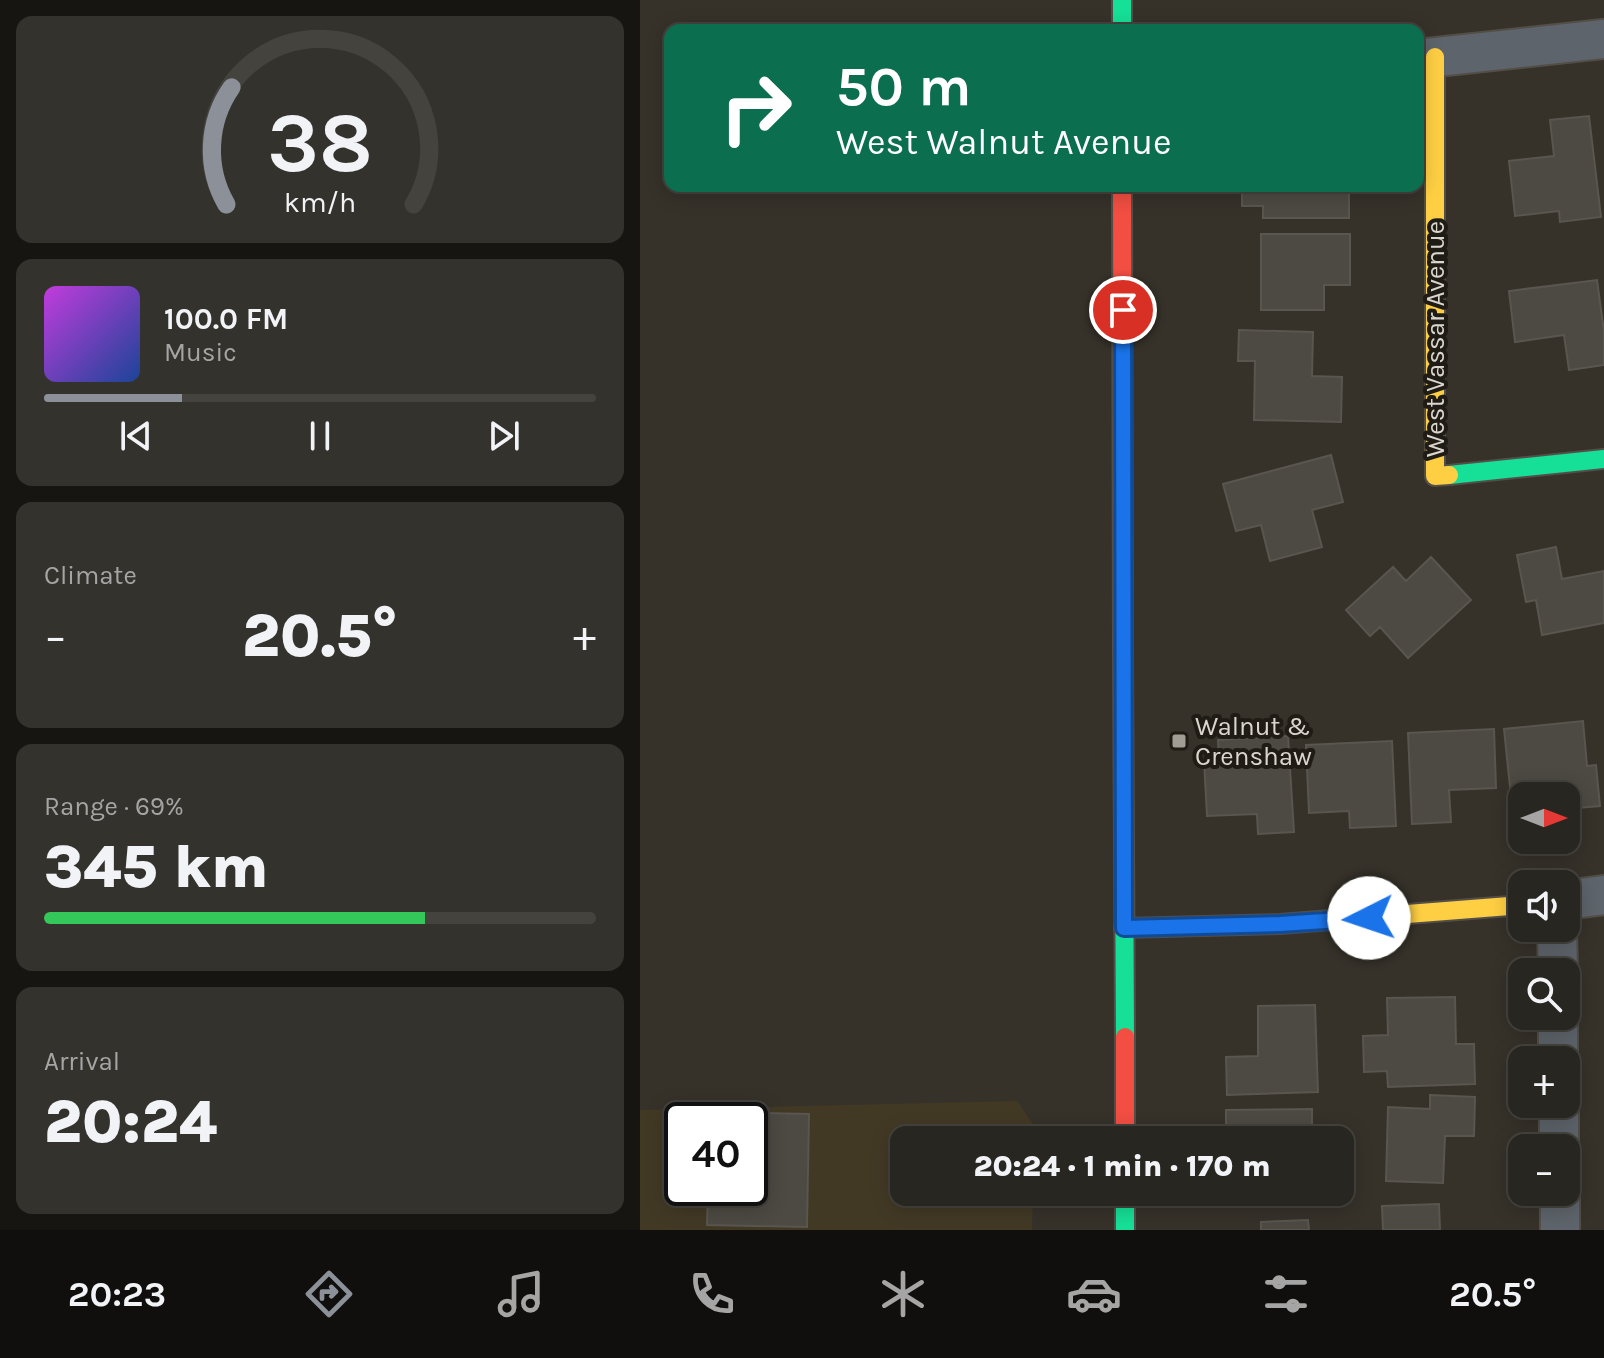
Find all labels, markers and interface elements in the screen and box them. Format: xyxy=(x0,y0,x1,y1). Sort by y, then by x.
text: 50 m xyxy=(836,54,971,119)
icon: right xyxy=(704,56,808,160)
text: 38 xyxy=(267,95,373,192)
text: West Walnut Avenue xyxy=(836,121,1172,163)
text: km/h xyxy=(284,187,356,220)
street label: West Vassar Avenue xyxy=(1420,221,1451,457)
pin xyxy=(1089,276,1157,344)
icon: arrive xyxy=(1101,288,1145,332)
text: 100.0 FM xyxy=(164,301,288,337)
text: Music xyxy=(164,337,237,368)
icon: previous xyxy=(114,414,158,458)
icon: pause xyxy=(298,414,342,458)
icon: next xyxy=(482,414,526,458)
text: Climate xyxy=(44,560,137,591)
text: 20.5° xyxy=(242,601,398,671)
text: − xyxy=(44,611,67,662)
text: + xyxy=(573,611,596,662)
place label: Walnut & Crenshaw xyxy=(1195,711,1312,772)
marker: Walnut & Crenshaw xyxy=(1170,732,1188,750)
north arrow xyxy=(1508,782,1580,854)
map controls xyxy=(1508,782,1580,1206)
text: Range · 69% xyxy=(44,791,184,822)
text: 345 km xyxy=(44,832,269,902)
button: sound xyxy=(1508,870,1580,942)
position arrow xyxy=(1327,876,1411,960)
button: search xyxy=(1508,958,1580,1030)
text: Arrival xyxy=(44,1046,120,1077)
button: + xyxy=(1508,1046,1580,1118)
text: 20:24 xyxy=(44,1087,217,1157)
speed limit sign: 40 xyxy=(664,1102,768,1206)
button: − xyxy=(1508,1134,1580,1206)
text: 20:24 · 1 min · 170 m xyxy=(973,1148,1271,1184)
icon: directions xyxy=(301,1266,357,1322)
icon: music xyxy=(493,1266,549,1322)
icon: phone xyxy=(684,1266,740,1322)
icon: climate xyxy=(875,1266,931,1322)
icon: car xyxy=(1066,1266,1122,1322)
icon: filters xyxy=(1258,1266,1314,1322)
text: 20:23 xyxy=(68,1273,166,1315)
text: 20.5° xyxy=(1449,1273,1536,1315)

